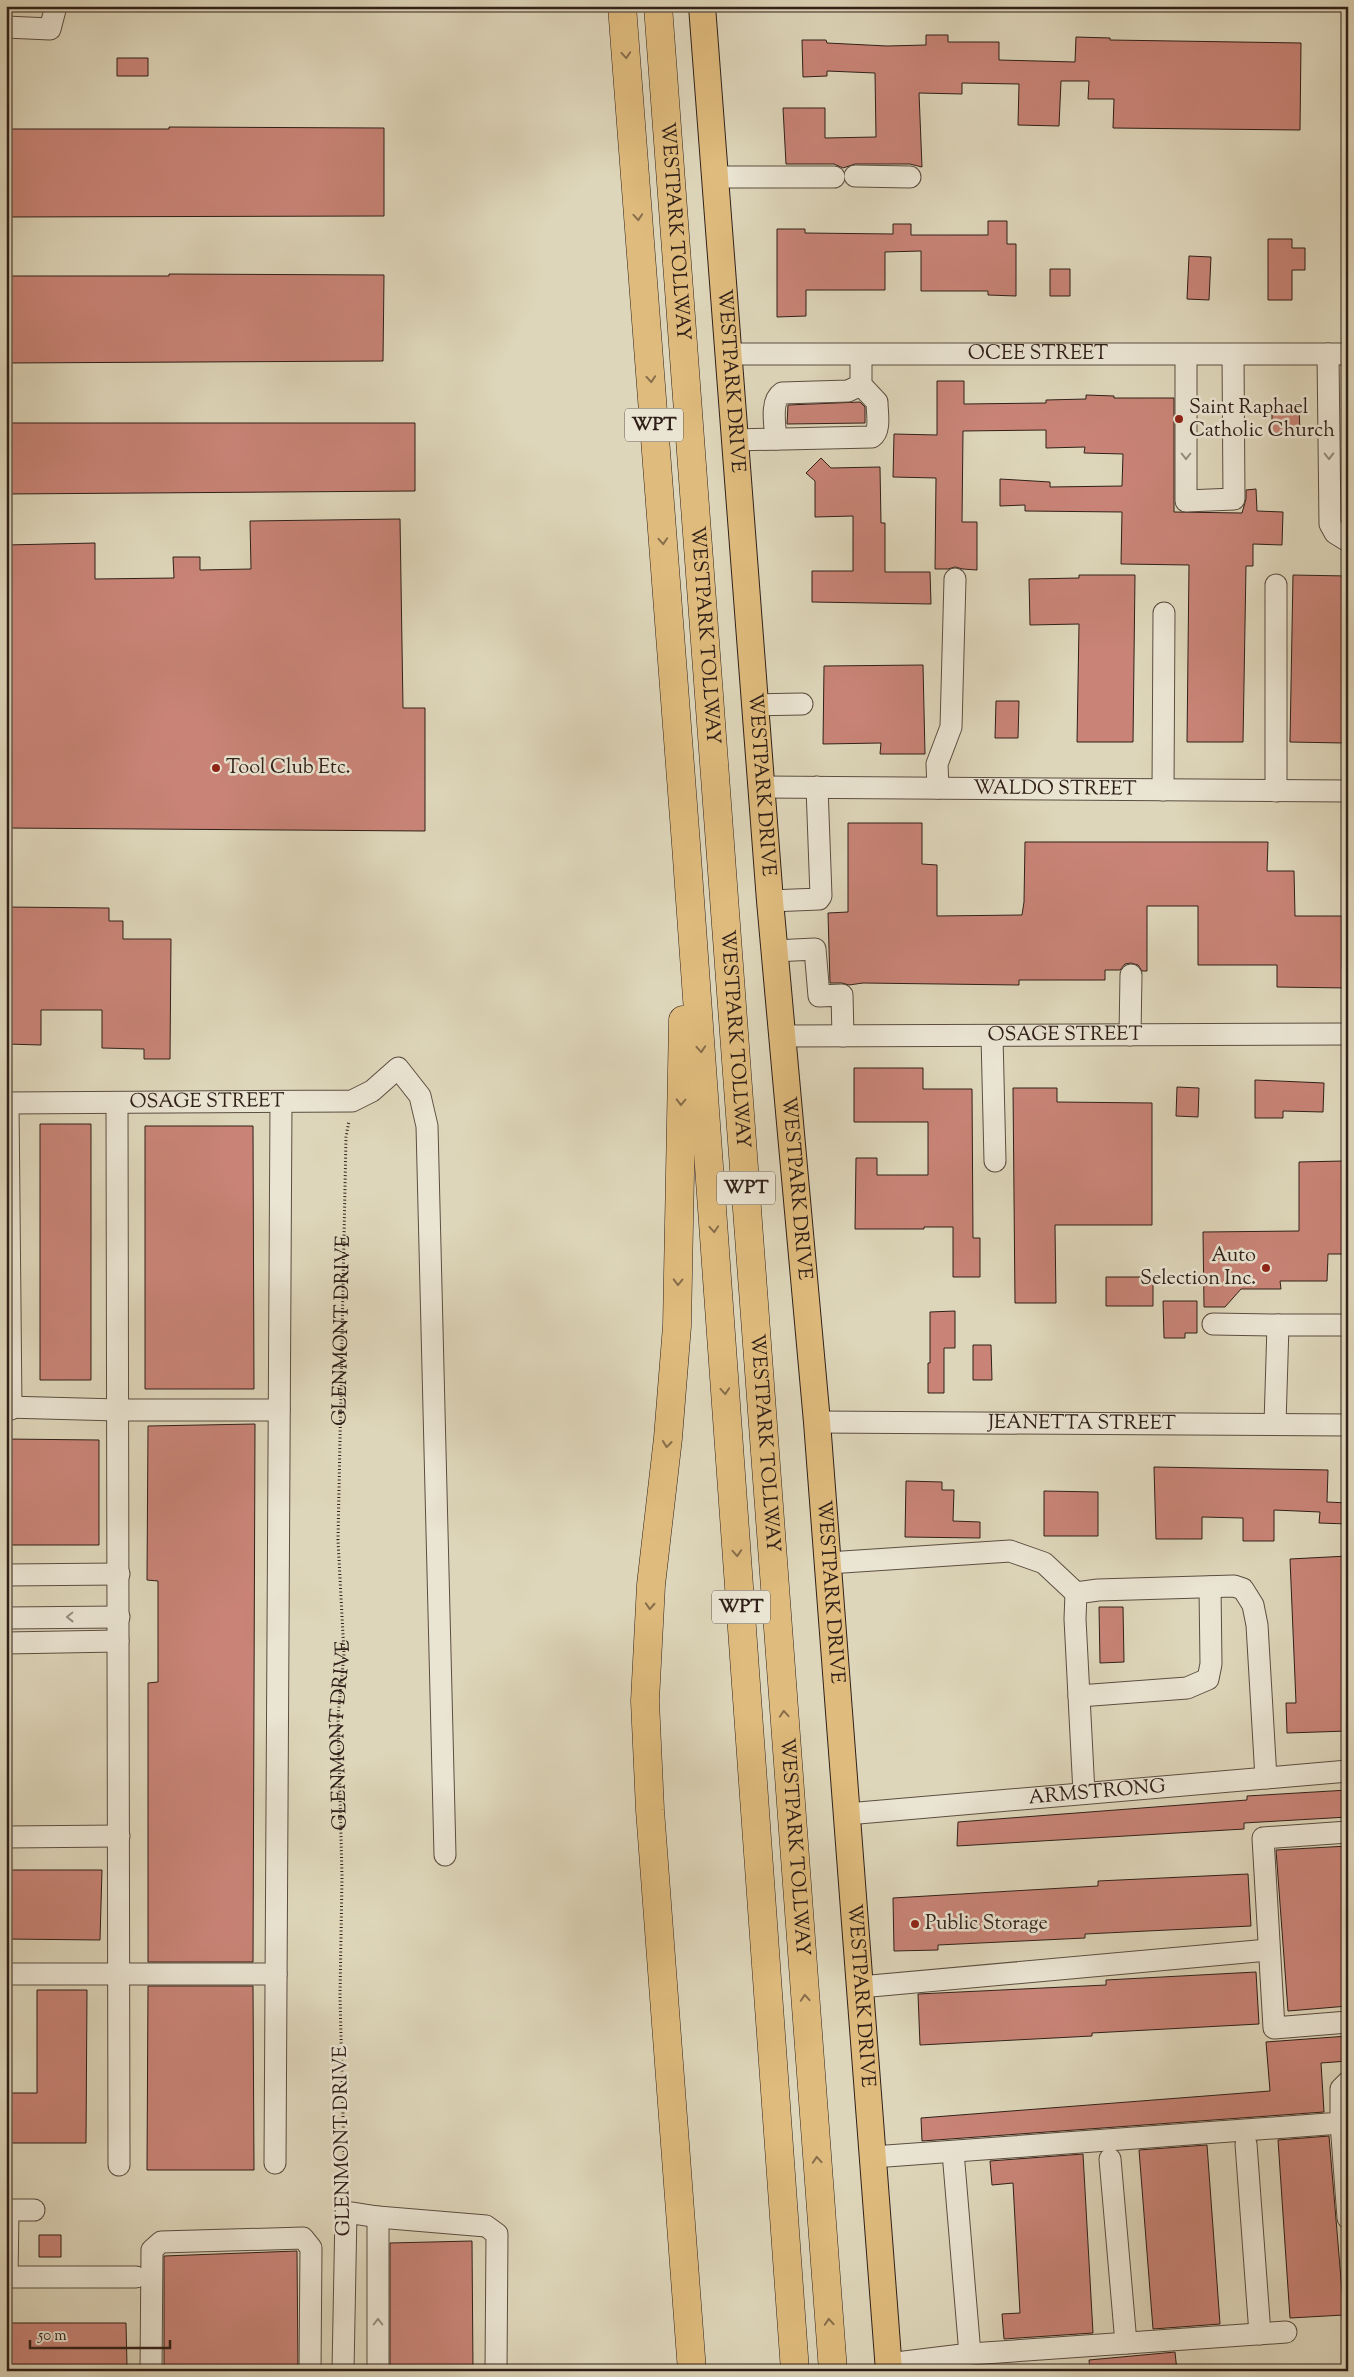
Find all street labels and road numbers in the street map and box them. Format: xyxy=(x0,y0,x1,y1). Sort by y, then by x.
street label: WESTPARK TOLLWAY xyxy=(652,121,697,342)
street label: WESTPARK DRIVE xyxy=(709,288,752,474)
street label: OCEE STREET xyxy=(968,340,1108,369)
road number: WPT xyxy=(625,408,683,442)
street label: WESTPARK TOLLWAY xyxy=(682,525,727,746)
street label: WESTPARK DRIVE xyxy=(740,692,783,878)
street label: WALDO STREET xyxy=(973,774,1137,804)
street label: WESTPARK TOLLWAY xyxy=(712,929,757,1149)
street label: OSAGE STREET xyxy=(987,1020,1143,1050)
street label: OSAGE STREET xyxy=(129,1087,285,1117)
street label: WESTPARK DRIVE xyxy=(773,1095,819,1281)
road number: WPT xyxy=(717,1172,775,1204)
street label: GLENMONT DRIVE xyxy=(326,1235,359,1426)
street label: WESTPARK TOLLWAY xyxy=(742,1333,787,1553)
street label: JEANETTA STREET xyxy=(987,1408,1176,1439)
street label: WESTPARK DRIVE xyxy=(808,1499,851,1685)
road number: WPT xyxy=(712,1590,770,1624)
street label: GLENMONT DRIVE xyxy=(323,1639,359,1831)
street label: WESTPARK TOLLWAY xyxy=(772,1737,817,1957)
street label: ARMSTRONG xyxy=(1027,1772,1167,1813)
street label: WESTPARK DRIVE xyxy=(839,1903,882,2089)
street label: GLENMONT DRIVE xyxy=(327,2045,359,2237)

